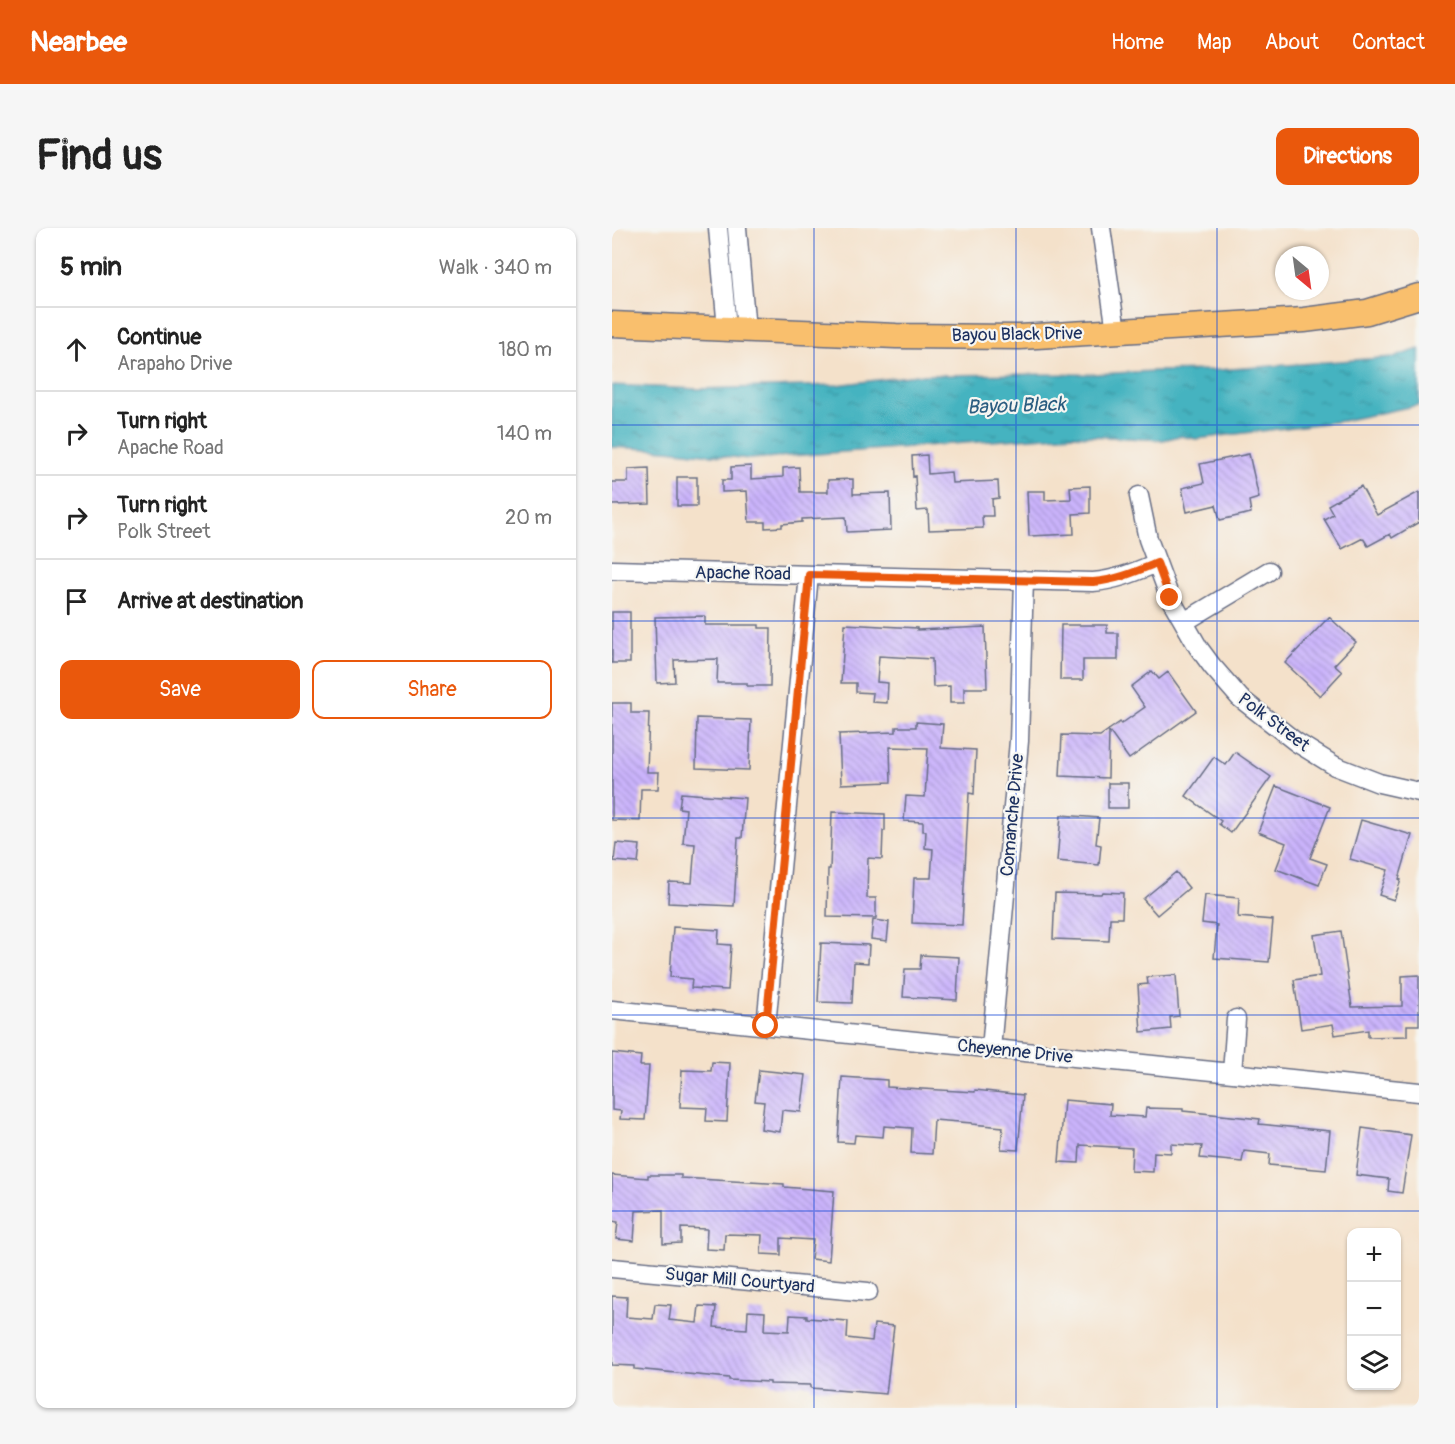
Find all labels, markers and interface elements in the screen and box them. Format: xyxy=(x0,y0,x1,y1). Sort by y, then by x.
text: Nearbee xyxy=(30,25,127,60)
text: Home xyxy=(1111,29,1164,56)
text: Map xyxy=(1197,29,1232,56)
text: About xyxy=(1265,29,1319,56)
text: Contact xyxy=(1352,29,1425,56)
button: Directions xyxy=(1276,128,1419,185)
text: Find us xyxy=(36,130,162,182)
north arrow xyxy=(1275,246,1329,300)
text: 5 min xyxy=(60,251,122,283)
text: Walk · 340 m xyxy=(439,255,552,280)
street label: Bayou Black Drive xyxy=(951,322,1083,347)
text: Continue xyxy=(117,323,201,351)
icon: ahead xyxy=(60,333,93,366)
text: 180 m xyxy=(498,337,552,362)
text: Arapaho Drive xyxy=(117,351,232,376)
water label: Bayou Black xyxy=(967,391,1067,420)
text: Turn right xyxy=(117,407,207,435)
icon: right xyxy=(60,417,93,450)
text: 140 m xyxy=(497,421,552,446)
text: Apache Road xyxy=(117,435,224,460)
text: Turn right xyxy=(117,491,207,519)
icon: right xyxy=(60,501,93,534)
text: 20 m xyxy=(505,505,552,530)
text: Polk Street xyxy=(117,519,210,544)
street label: Apache Road xyxy=(695,561,791,586)
route end xyxy=(1156,584,1182,610)
icon: arrive xyxy=(60,585,93,618)
text: Arrive at destination xyxy=(117,587,303,615)
button: Save xyxy=(60,660,300,719)
button: Share xyxy=(312,660,552,719)
street label: Polk Street xyxy=(1233,688,1315,757)
street label: Comanche Drive xyxy=(996,753,1029,877)
route start xyxy=(752,1012,778,1038)
street label: Cheyenne Drive xyxy=(956,1034,1074,1069)
map controls xyxy=(1347,1228,1401,1390)
button: + xyxy=(1347,1228,1401,1282)
street label: Sugar Mill Courtyard xyxy=(664,1262,816,1299)
button: − xyxy=(1347,1282,1401,1336)
button: layers xyxy=(1347,1336,1401,1390)

